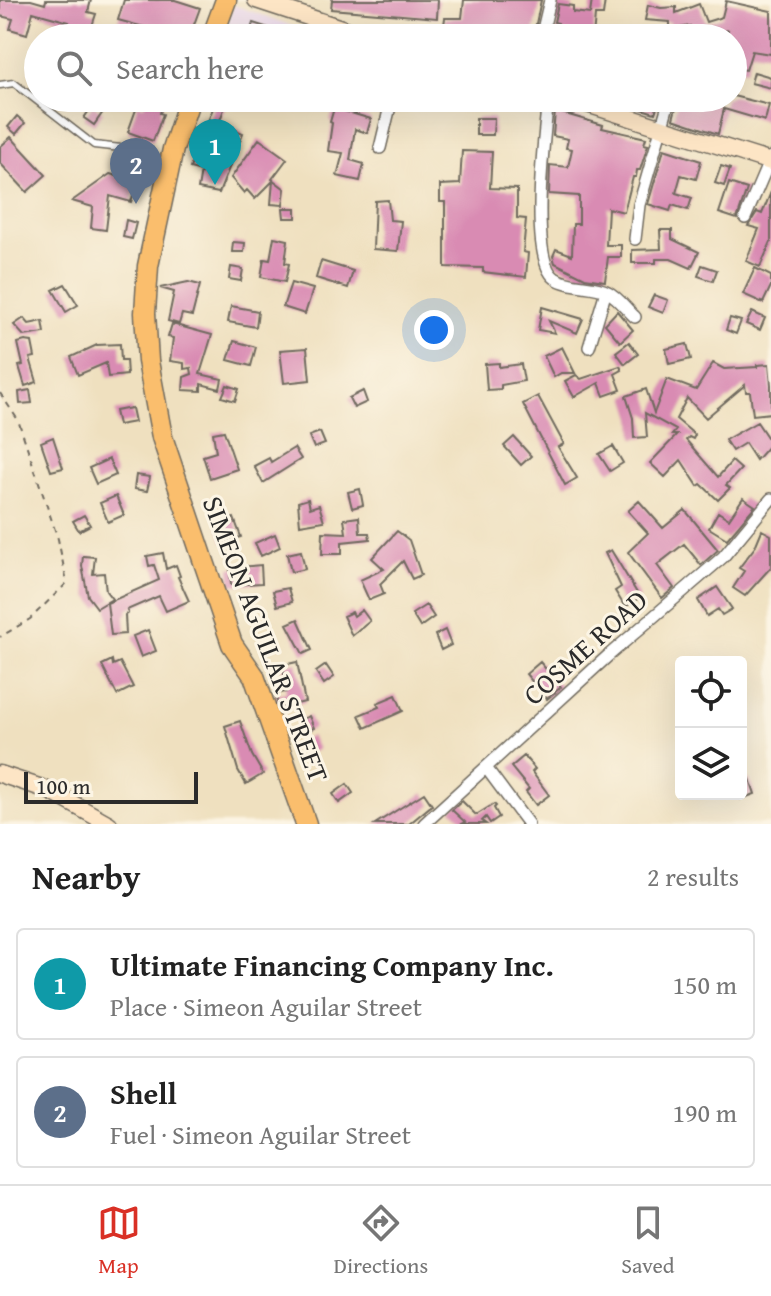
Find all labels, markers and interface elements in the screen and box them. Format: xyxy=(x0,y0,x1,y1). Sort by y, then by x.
search box xyxy=(24,24,747,112)
icon: search xyxy=(52,46,96,90)
text: Search here xyxy=(116,46,264,90)
pin: 1 xyxy=(189,119,241,185)
pin: 2 xyxy=(110,138,162,204)
your location xyxy=(414,310,454,350)
street label: SIMEON AGUILAR STREET xyxy=(193,490,340,788)
street label: COSME ROAD xyxy=(513,579,656,714)
map controls xyxy=(675,656,747,800)
button: locate xyxy=(675,656,747,728)
button: layers xyxy=(675,728,747,800)
scale bar xyxy=(24,768,198,804)
text: 100 m xyxy=(36,770,91,802)
text: Nearby xyxy=(32,852,141,901)
text: 2 results xyxy=(647,857,739,896)
text: Ultimate Financing Company Inc. xyxy=(110,943,554,987)
text: 1 xyxy=(53,965,67,1004)
text: 150 m xyxy=(672,965,737,1004)
text: Place · Simeon Aguilar Street xyxy=(110,987,422,1026)
text: Shell xyxy=(110,1071,177,1115)
text: 2 xyxy=(53,1093,67,1132)
text: 190 m xyxy=(672,1093,737,1132)
text: Fuel · Simeon Aguilar Street xyxy=(110,1115,411,1154)
tab: Map xyxy=(97,1201,141,1281)
tab: Directions xyxy=(334,1201,428,1281)
tab: Saved xyxy=(621,1201,674,1281)

